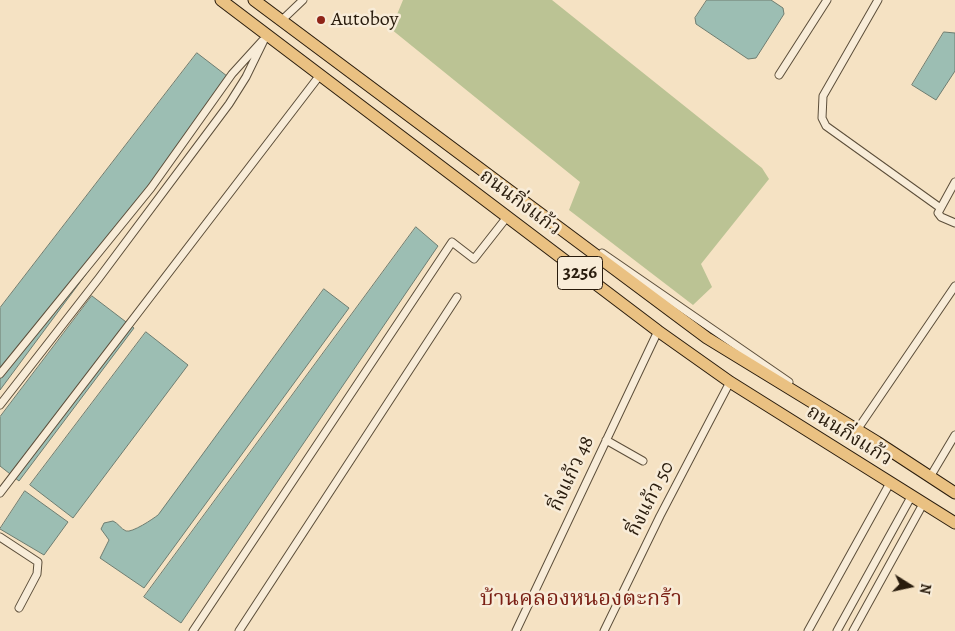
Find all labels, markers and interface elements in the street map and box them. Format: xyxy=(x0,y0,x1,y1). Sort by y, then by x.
place label: Autoboy xyxy=(331,8,398,32)
marker: Autoboy xyxy=(315,14,327,26)
street label: ถนนกิ่งแก้ว xyxy=(474,164,566,242)
road number: 3256 xyxy=(558,256,602,290)
street label: ถนนกิ่งแก้ว xyxy=(802,400,896,472)
street label: กิ่งแก้ว 48 xyxy=(544,432,600,516)
street label: กิ่งแก้ว 50 xyxy=(622,457,680,541)
north arrow xyxy=(885,561,935,611)
text: N xyxy=(915,582,936,595)
district label: บ้านคลองหนองตะกร้า xyxy=(480,587,682,613)

